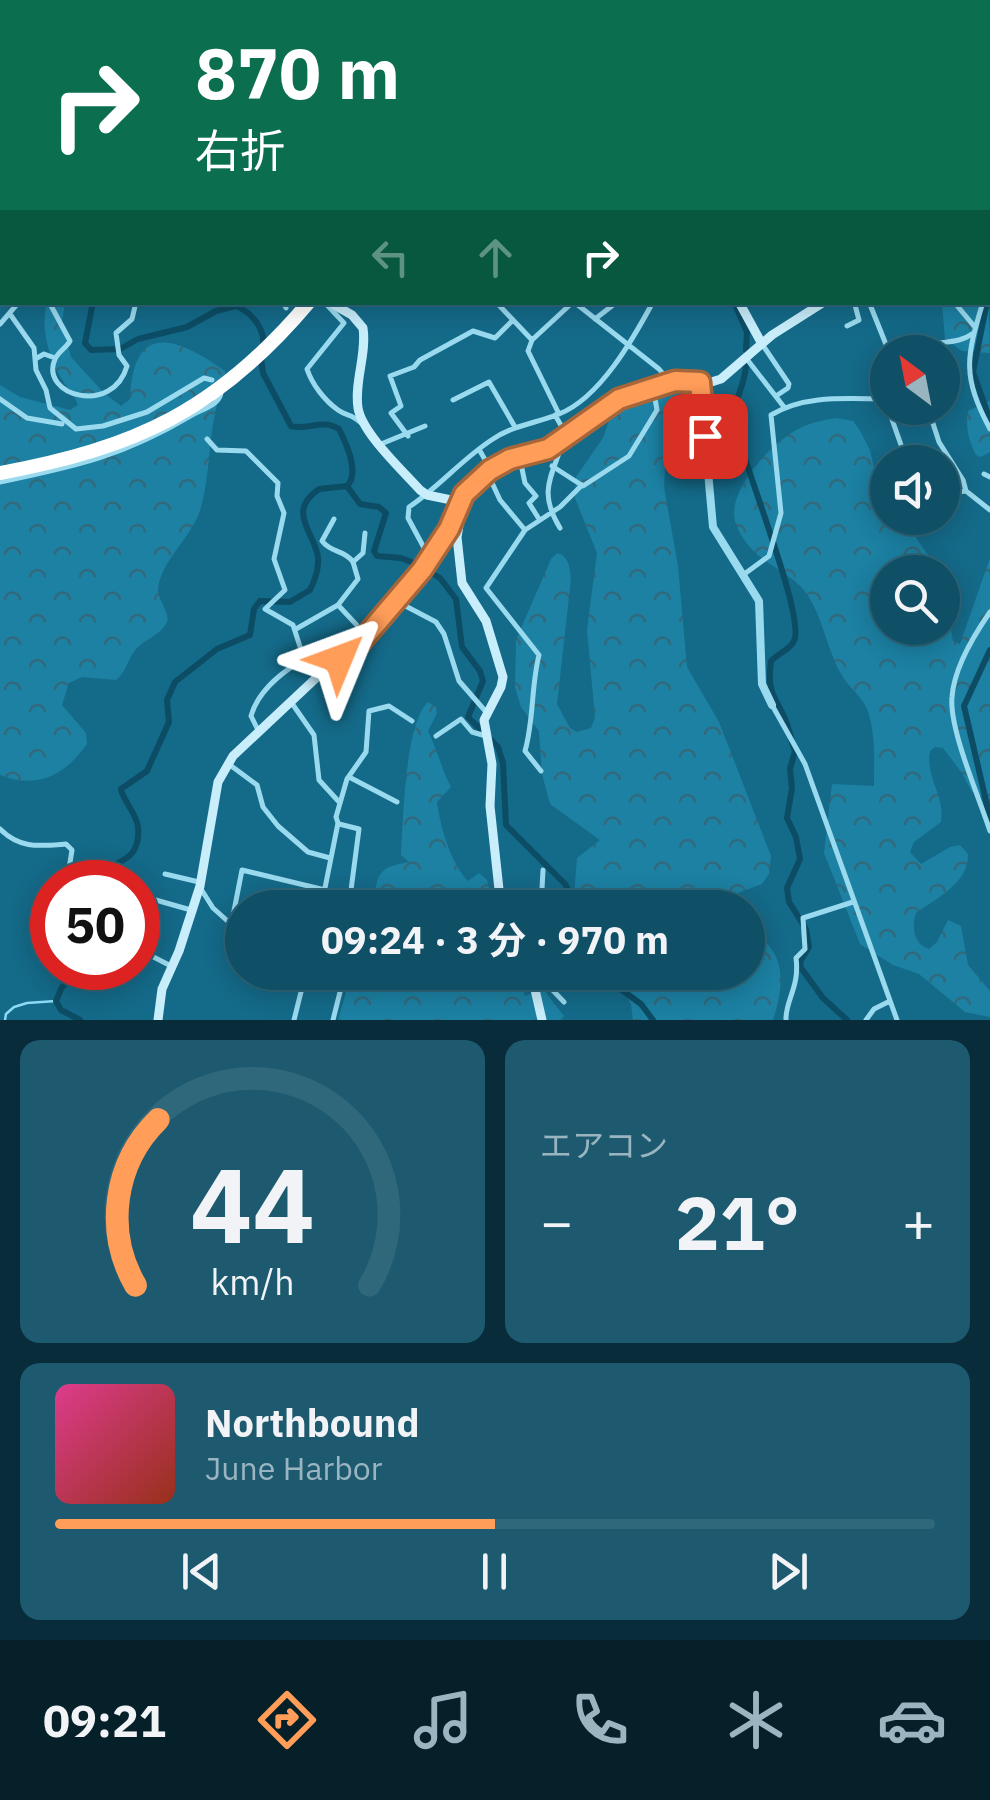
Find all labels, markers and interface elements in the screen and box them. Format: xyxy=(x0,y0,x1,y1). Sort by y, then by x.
text: 870 m xyxy=(195,27,400,118)
icon: right xyxy=(30,40,160,170)
text: 右折 xyxy=(195,121,285,179)
icon: left xyxy=(363,230,418,285)
icon: ahead xyxy=(468,230,523,285)
icon: right xyxy=(573,230,628,285)
north arrow xyxy=(870,335,960,425)
map controls xyxy=(870,335,960,645)
pin xyxy=(663,394,748,479)
icon: arrive xyxy=(678,409,733,464)
button: sound xyxy=(870,445,960,535)
button: search xyxy=(870,555,960,645)
position arrow xyxy=(287,607,391,711)
speed limit sign: 50 xyxy=(30,860,160,990)
text: 09:24 · 3 分 · 970 m xyxy=(321,915,669,964)
text: エアコン xyxy=(540,1124,668,1166)
text: 44 xyxy=(190,1136,315,1272)
text: 21° xyxy=(675,1173,800,1271)
text: − xyxy=(540,1186,573,1257)
text: + xyxy=(902,1186,935,1257)
text: km/h xyxy=(210,1258,295,1305)
text: Northbound xyxy=(205,1398,420,1447)
text: June Harbor xyxy=(205,1447,382,1489)
icon: previous xyxy=(174,1544,229,1599)
icon: pause xyxy=(467,1544,522,1599)
icon: next xyxy=(761,1544,816,1599)
icon: directions xyxy=(252,1685,322,1755)
icon: music xyxy=(408,1685,478,1755)
icon: phone xyxy=(565,1685,635,1755)
icon: climate xyxy=(721,1685,791,1755)
icon: car xyxy=(877,1685,947,1755)
text: 09:21 xyxy=(43,1691,166,1749)

